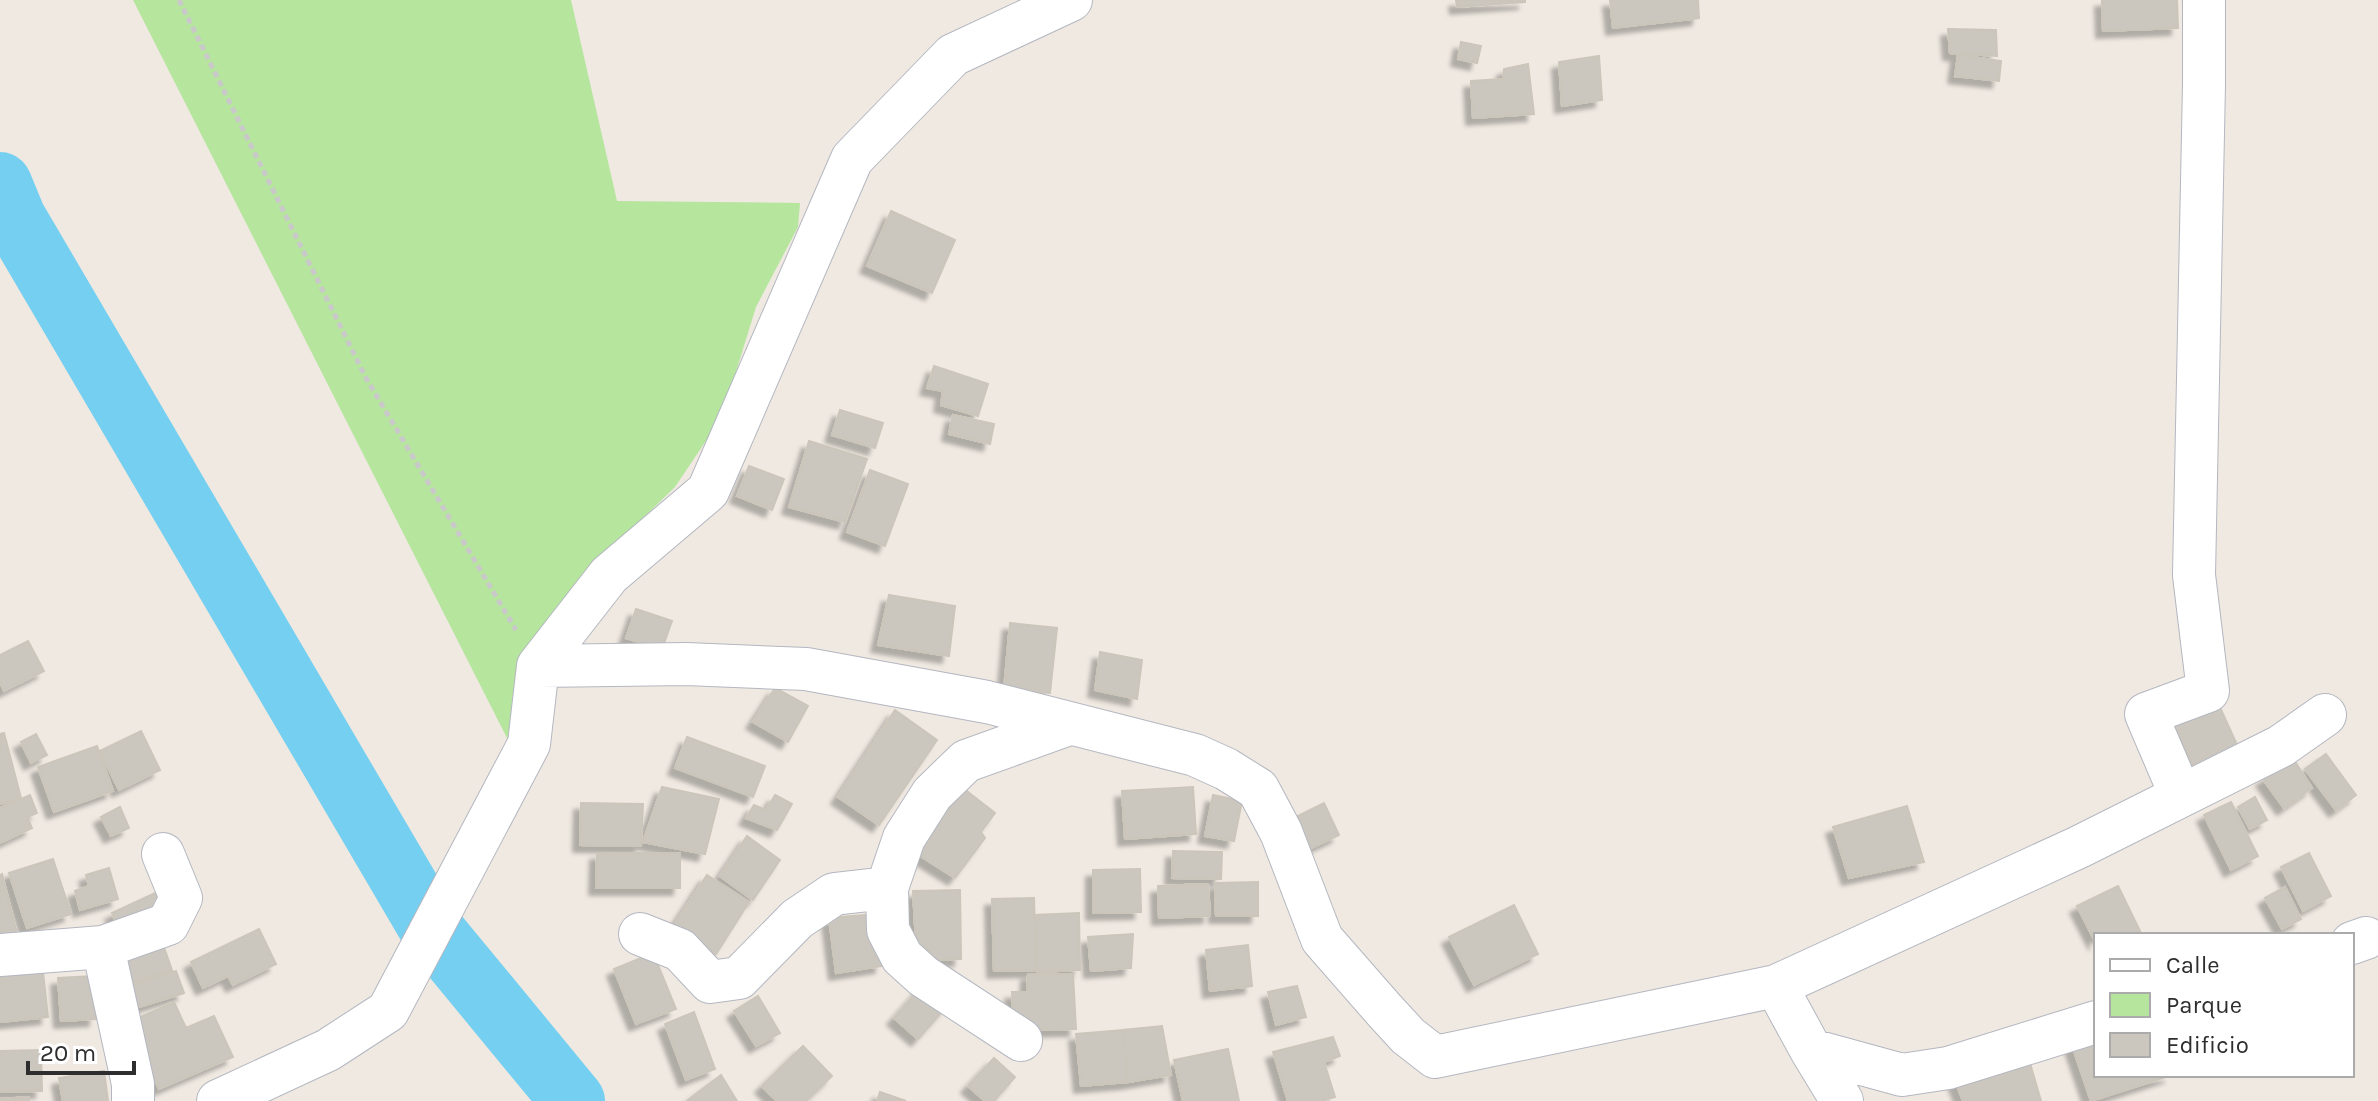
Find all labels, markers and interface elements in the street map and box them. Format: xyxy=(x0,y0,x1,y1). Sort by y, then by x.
legend xyxy=(2094,933,2354,1077)
text: Calle xyxy=(2166,951,2220,979)
text: Parque xyxy=(2166,991,2242,1019)
scale bar xyxy=(28,1025,134,1075)
text: Edificio xyxy=(2166,1031,2249,1059)
text: 20 m xyxy=(40,1039,96,1067)

